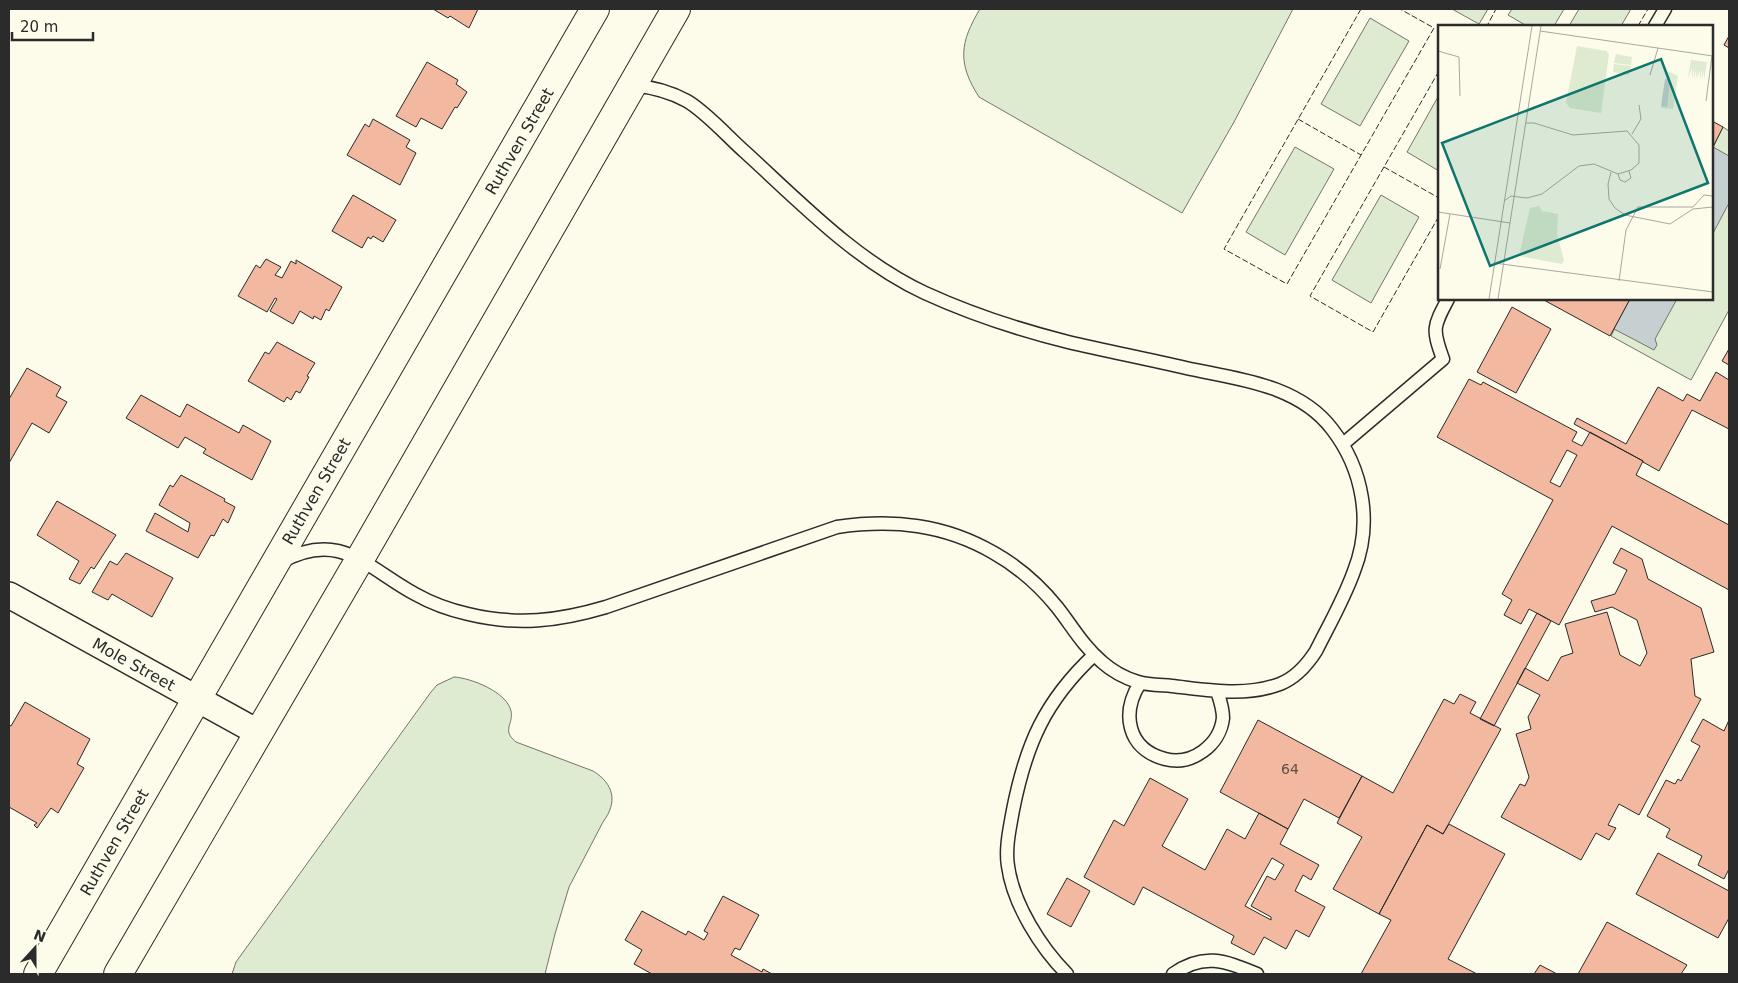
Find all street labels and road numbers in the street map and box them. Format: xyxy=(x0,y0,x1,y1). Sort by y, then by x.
street label: Ruthven Street xyxy=(481,84,558,198)
street label: Ruthven Street xyxy=(278,434,355,548)
street label: Mole Street xyxy=(89,634,178,695)
street label: Ruthven Street xyxy=(76,785,153,899)

